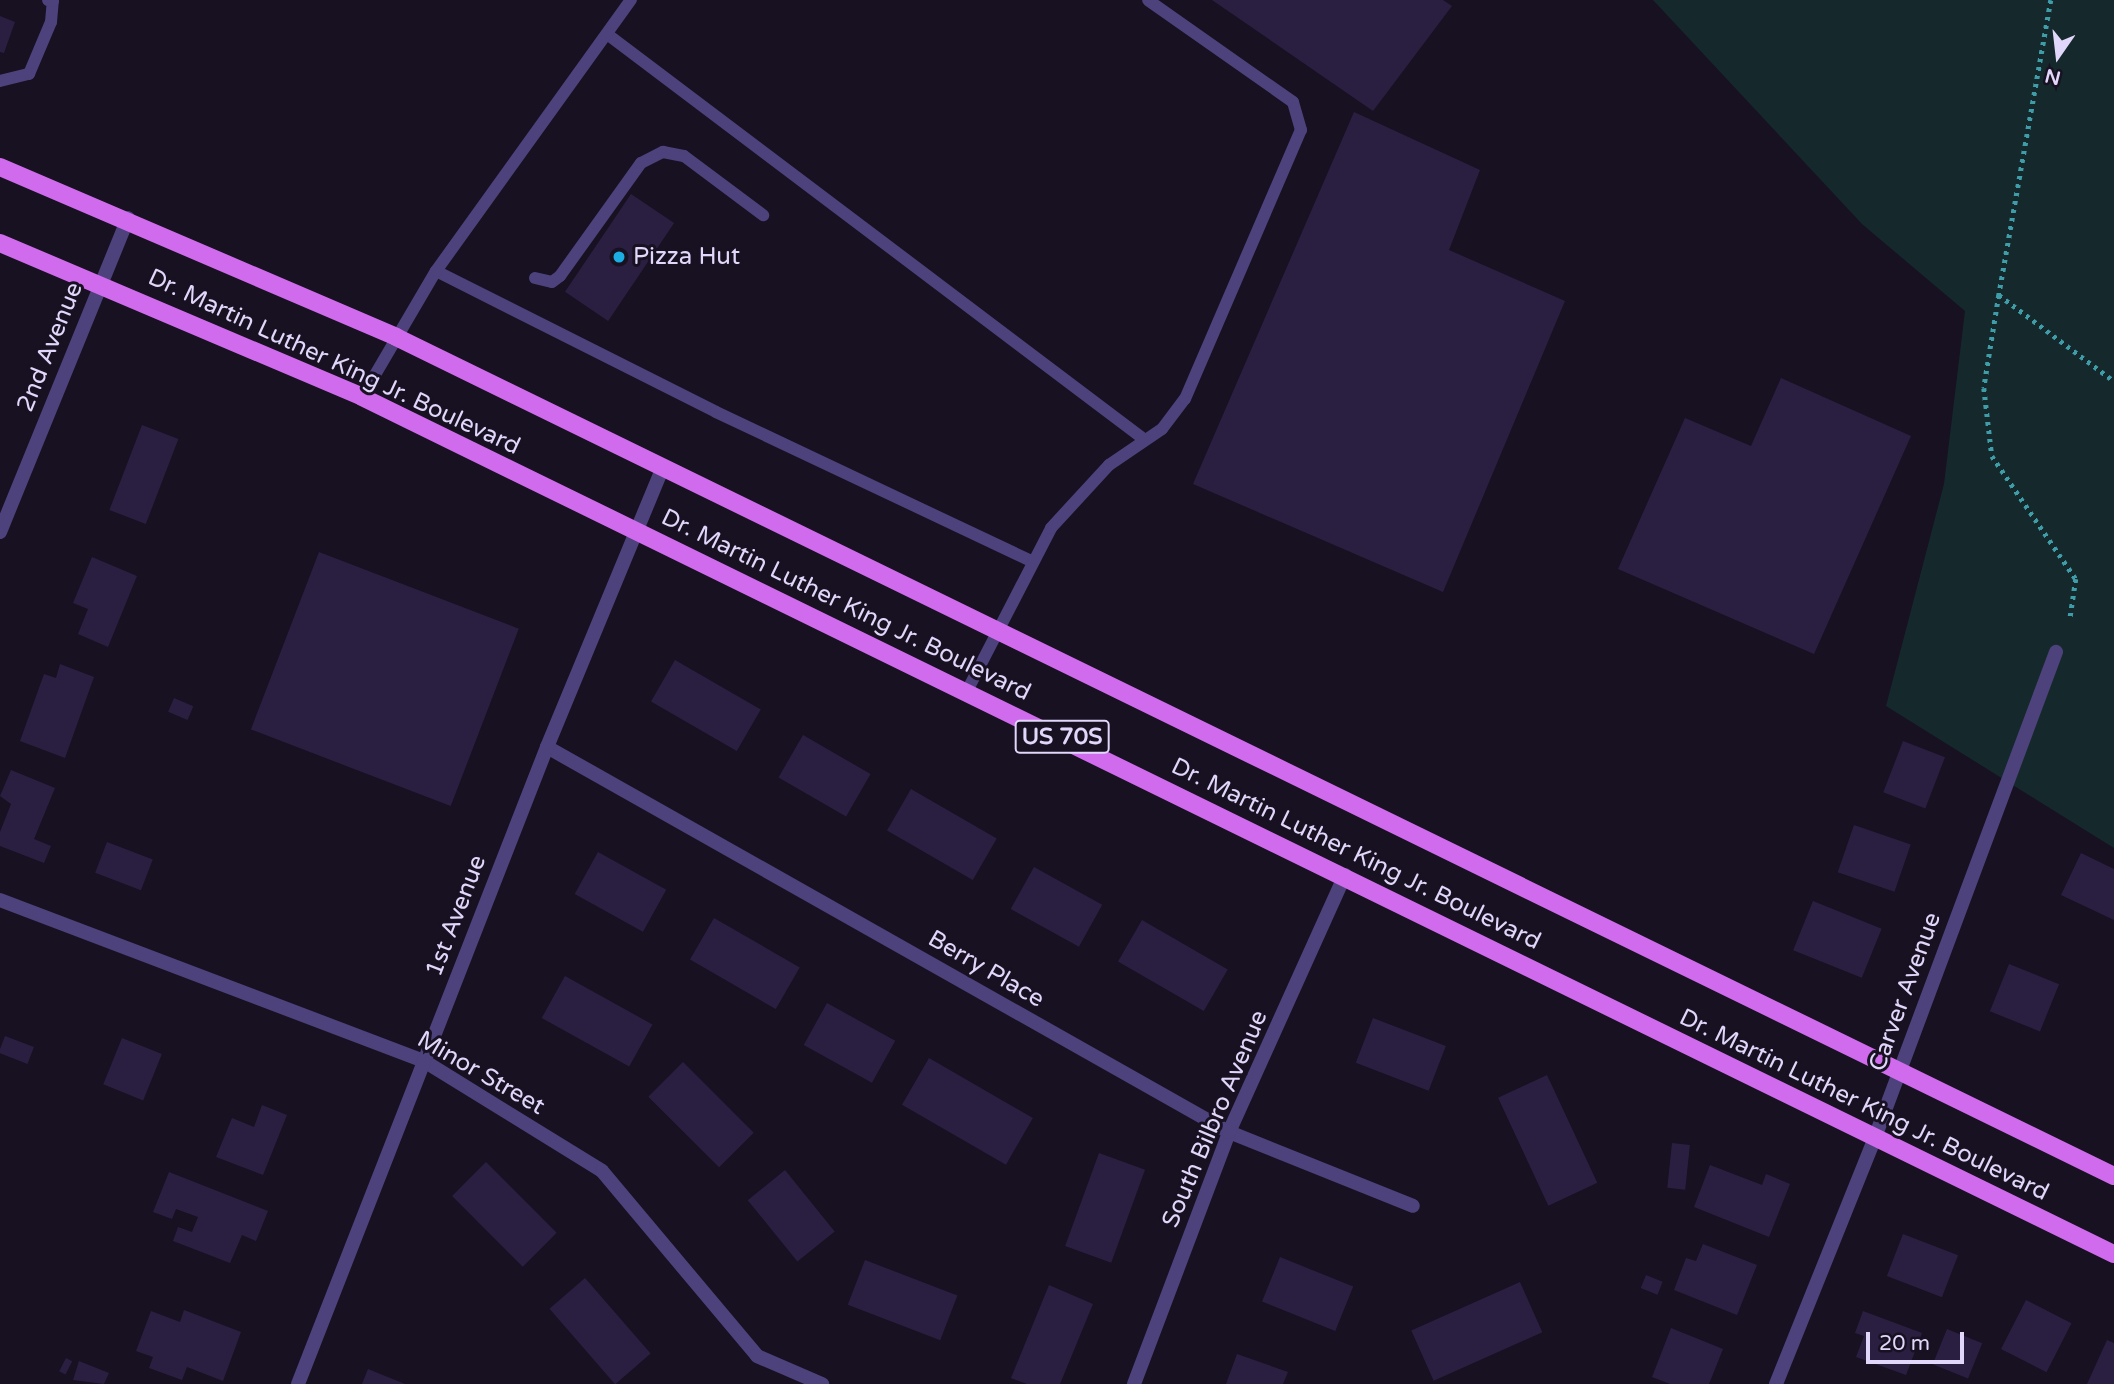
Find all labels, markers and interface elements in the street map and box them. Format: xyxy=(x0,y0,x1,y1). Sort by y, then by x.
north arrow xyxy=(2023,21,2093,91)
text: N xyxy=(2043,64,2063,89)
place label: Pizza Hut xyxy=(633,243,740,271)
marker: Pizza Hut xyxy=(611,249,627,265)
street label: Dr. Martin Luther King Jr. Boulevard xyxy=(143,263,525,461)
street label: 2nd Avenue xyxy=(11,278,89,416)
street label: Dr. Martin Luther King Jr. Boulevard xyxy=(657,503,1035,707)
road number: US 70S xyxy=(1013,718,1111,757)
street label: Dr. Martin Luther King Jr. Boulevard xyxy=(1167,752,1545,956)
street label: 1st Avenue xyxy=(420,851,492,981)
street label: Carver Avenue xyxy=(1863,909,1947,1075)
street label: Berry Place xyxy=(923,924,1049,1014)
street label: Dr. Martin Luther King Jr. Boulevard xyxy=(1675,1003,2053,1207)
street label: South Bilbro Avenue xyxy=(1156,1006,1274,1232)
street label: Minor Street xyxy=(412,1025,550,1121)
scale bar xyxy=(1869,1318,1967,1362)
text: 20 m xyxy=(1879,1331,1930,1356)

